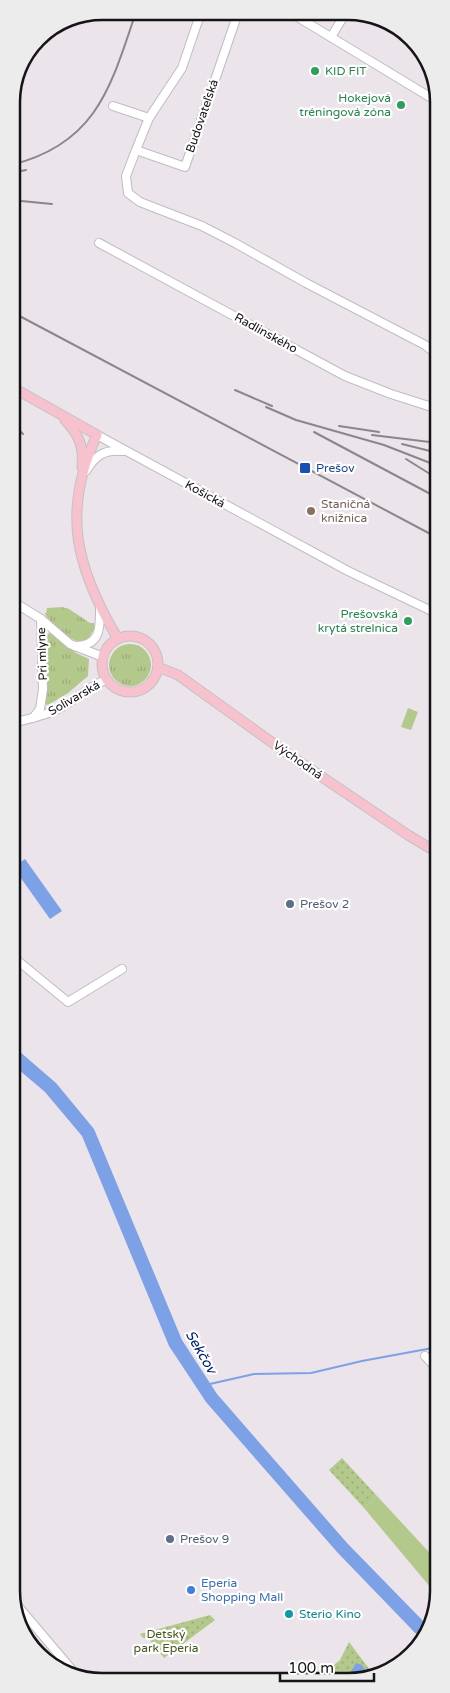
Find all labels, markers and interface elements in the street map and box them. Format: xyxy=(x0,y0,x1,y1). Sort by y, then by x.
place label: KID FIT xyxy=(325,64,367,78)
marker: KID FIT xyxy=(309,65,321,77)
street label: Budovateľská xyxy=(183,78,221,154)
place label: Hokejová tréningová zóna xyxy=(299,91,391,119)
marker: Hokejová tréningová zóna xyxy=(395,99,407,111)
street label: Radlinského xyxy=(232,310,300,356)
marker: Prešov xyxy=(298,461,312,475)
place label: Prešov xyxy=(316,461,355,475)
street label: Košická xyxy=(183,477,227,511)
place label: Staničná knižnica xyxy=(321,497,370,525)
marker: Staničná knižnica xyxy=(305,505,317,517)
place label: Prešovská krytá strelnica xyxy=(318,607,398,635)
marker: Prešovská krytá strelnica xyxy=(402,615,414,627)
street label: Pri mlyne xyxy=(34,627,50,681)
street label: Solivarská xyxy=(46,678,102,718)
street label: Východná xyxy=(271,738,325,782)
place label: Prešov 2 xyxy=(300,897,349,911)
marker: Prešov 2 xyxy=(284,898,296,910)
water label: Sekčov xyxy=(182,1327,221,1378)
place label: Prešov 9 xyxy=(180,1532,229,1546)
marker: Prešov 9 xyxy=(164,1533,176,1545)
place label: Eperia Shopping Mall xyxy=(201,1576,283,1604)
marker: Eperia Shopping Mall xyxy=(185,1584,197,1596)
place label: Sterio Kino xyxy=(299,1607,361,1621)
marker: Sterio Kino xyxy=(283,1608,295,1620)
park label: Detský park Eperia xyxy=(134,1627,198,1655)
scale bar xyxy=(280,1650,374,1682)
text: 100 m xyxy=(288,1659,334,1677)

